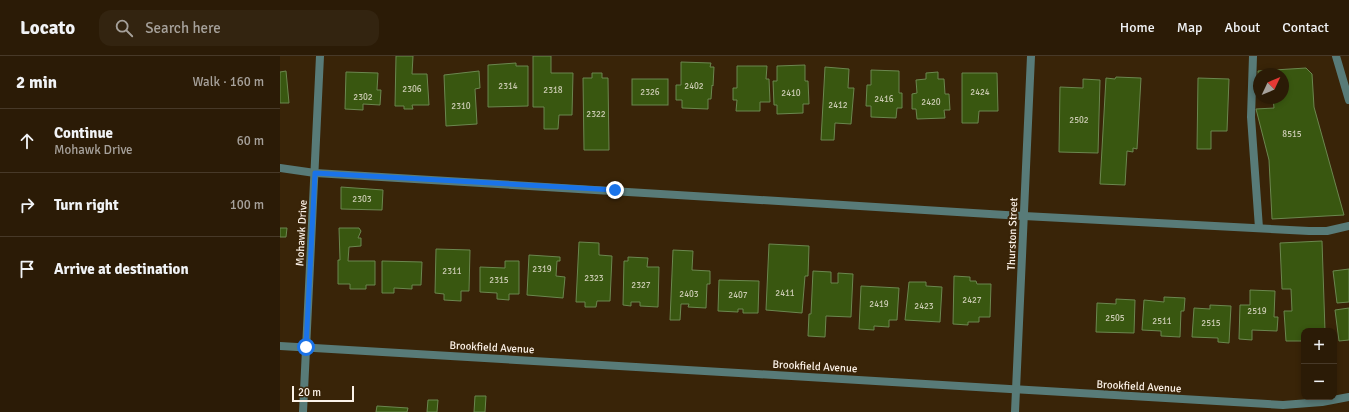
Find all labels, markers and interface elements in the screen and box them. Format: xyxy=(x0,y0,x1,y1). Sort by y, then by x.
search box xyxy=(99,10,379,46)
text: Locato xyxy=(20,16,75,40)
icon: search xyxy=(113,17,135,39)
text: Search here xyxy=(145,19,221,37)
text: Home xyxy=(1120,19,1155,36)
text: Map xyxy=(1177,19,1202,36)
text: About xyxy=(1224,19,1260,36)
text: Contact xyxy=(1282,19,1329,36)
north arrow xyxy=(1253,68,1289,104)
text: 2 min xyxy=(16,72,57,93)
text: Walk · 160 m xyxy=(193,74,264,90)
house number: 2314 xyxy=(498,81,518,92)
house number: 2402 xyxy=(684,81,704,92)
house number: 2306 xyxy=(402,84,422,95)
house number: 2318 xyxy=(543,85,563,96)
house number: 2326 xyxy=(640,87,660,98)
house number: 2424 xyxy=(970,87,990,98)
house number: 2410 xyxy=(781,88,801,99)
house number: 2302 xyxy=(353,92,373,103)
house number: 2416 xyxy=(874,94,894,105)
house number: 2420 xyxy=(921,97,941,108)
house number: 2412 xyxy=(828,100,848,111)
house number: 2310 xyxy=(451,101,471,112)
house number: 2322 xyxy=(586,109,606,120)
house number: 2502 xyxy=(1069,115,1089,126)
text: Continue xyxy=(54,124,113,142)
house number: 8515 xyxy=(1282,129,1302,140)
icon: ahead xyxy=(16,130,38,152)
text: 60 m xyxy=(237,133,264,149)
text: Mohawk Drive xyxy=(54,142,133,158)
route end xyxy=(606,181,624,199)
icon: right xyxy=(16,194,38,216)
house number: 2303 xyxy=(352,194,372,205)
text: Turn right xyxy=(54,196,119,214)
text: 100 m xyxy=(230,197,264,213)
street label: Thurston Street xyxy=(1005,197,1020,271)
street label: Mohawk Drive xyxy=(293,199,310,267)
icon: arrive xyxy=(16,258,38,280)
text: Arrive at destination xyxy=(54,260,189,278)
house number: 2319 xyxy=(532,264,552,275)
house number: 2311 xyxy=(442,266,462,277)
house number: 2323 xyxy=(584,273,604,284)
house number: 2315 xyxy=(489,275,509,286)
house number: 2327 xyxy=(631,280,651,291)
house number: 2411 xyxy=(775,288,795,299)
house number: 2403 xyxy=(679,289,699,300)
house number: 2407 xyxy=(728,290,748,301)
house number: 2427 xyxy=(962,295,982,306)
house number: 2419 xyxy=(869,299,889,310)
house number: 2423 xyxy=(914,301,934,312)
house number: 2519 xyxy=(1247,306,1267,317)
house number: 2505 xyxy=(1105,313,1125,324)
house number: 2511 xyxy=(1152,316,1172,327)
house number: 2515 xyxy=(1201,318,1221,329)
map controls xyxy=(1301,328,1337,400)
button: + xyxy=(1301,328,1337,364)
route start xyxy=(297,338,315,356)
street label: Brookfield Avenue xyxy=(449,339,535,356)
street label: Brookfield Avenue xyxy=(772,358,858,375)
button: − xyxy=(1301,364,1337,400)
street label: Brookfield Avenue xyxy=(1096,378,1182,395)
scale bar xyxy=(292,384,354,403)
text: 20 m xyxy=(298,386,321,399)

